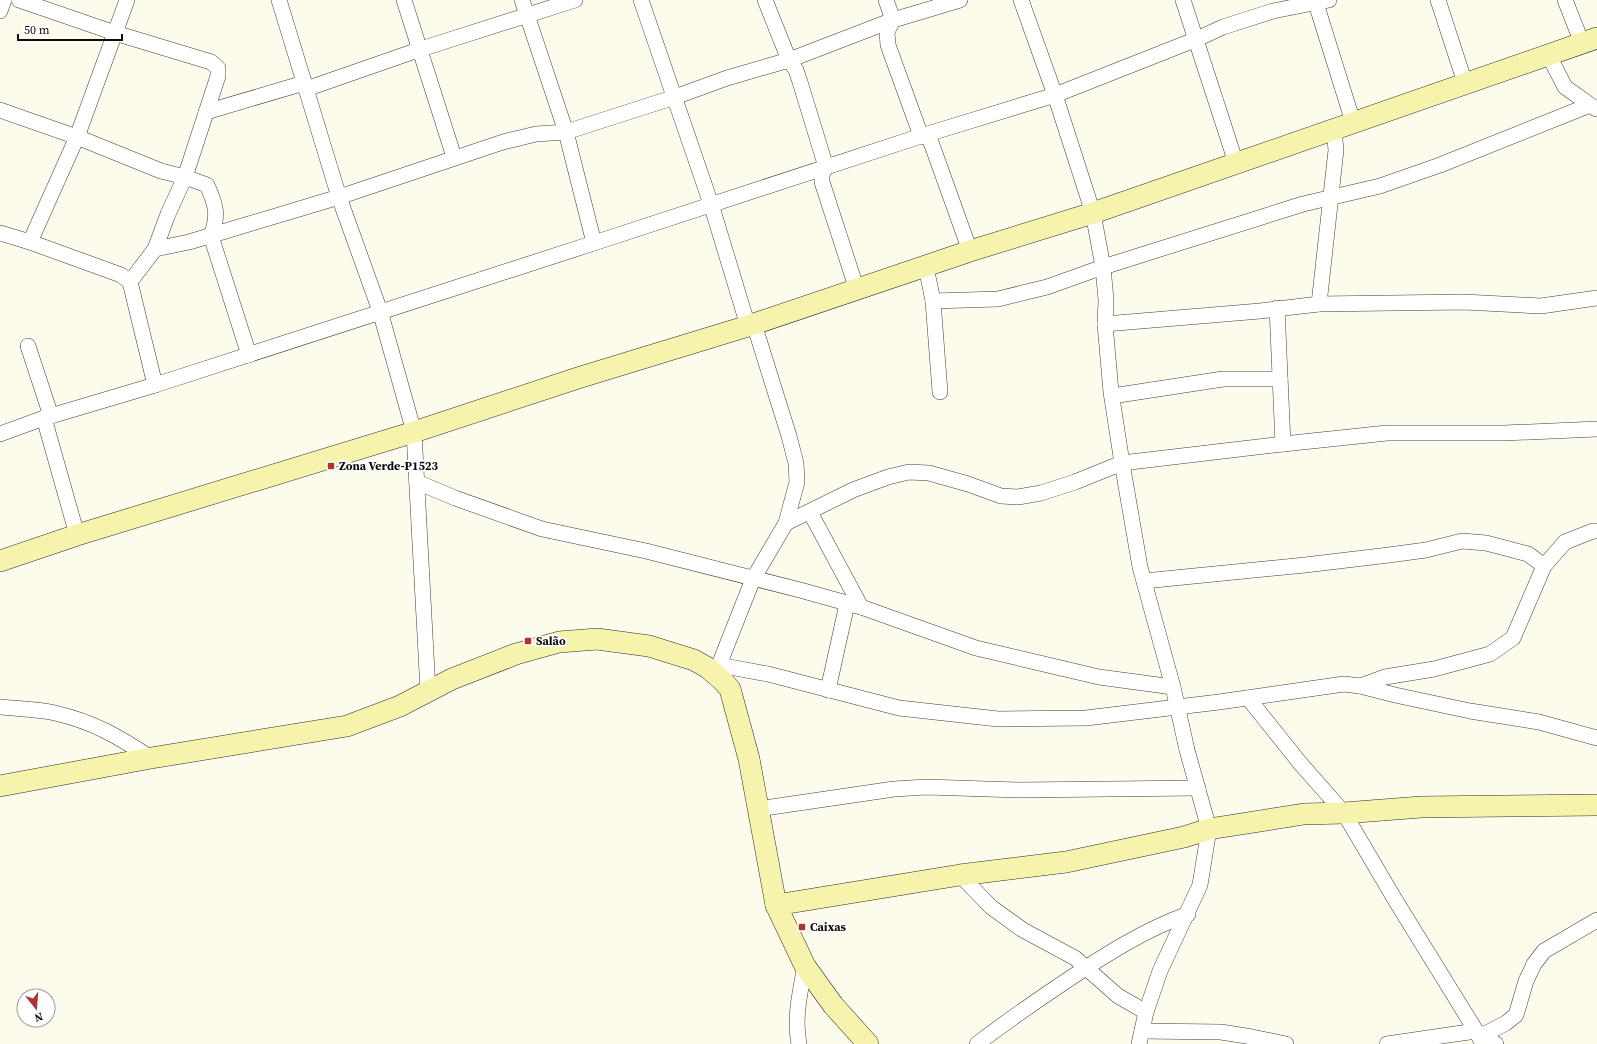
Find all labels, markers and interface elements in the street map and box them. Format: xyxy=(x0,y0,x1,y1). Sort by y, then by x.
scale bar xyxy=(18,16,122,42)
text: 50 m xyxy=(24,22,50,38)
place label: Zona Verde-P1523 xyxy=(339,458,438,474)
marker: Zona Verde-P1523 xyxy=(326,461,336,471)
place label: Salão xyxy=(536,633,566,649)
marker: Salão xyxy=(523,636,533,646)
place label: Caixas xyxy=(810,919,847,935)
marker: Caixas xyxy=(797,922,807,932)
north arrow xyxy=(16,988,56,1028)
text: N xyxy=(33,1009,45,1025)

